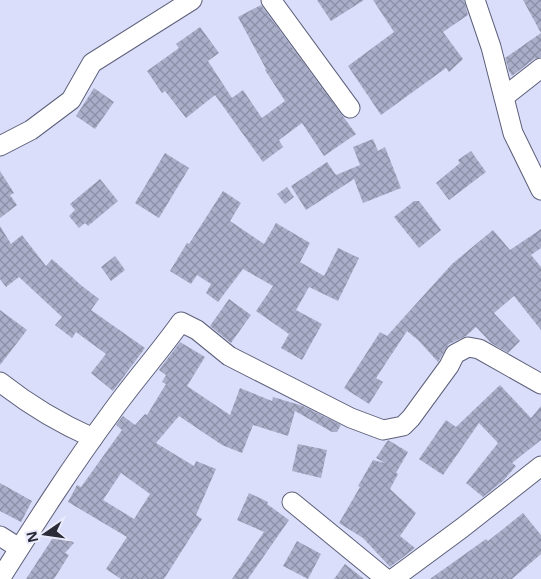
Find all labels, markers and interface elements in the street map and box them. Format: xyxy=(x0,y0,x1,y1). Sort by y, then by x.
north arrow xyxy=(20,509,70,559)
text: N xyxy=(21,529,42,545)

